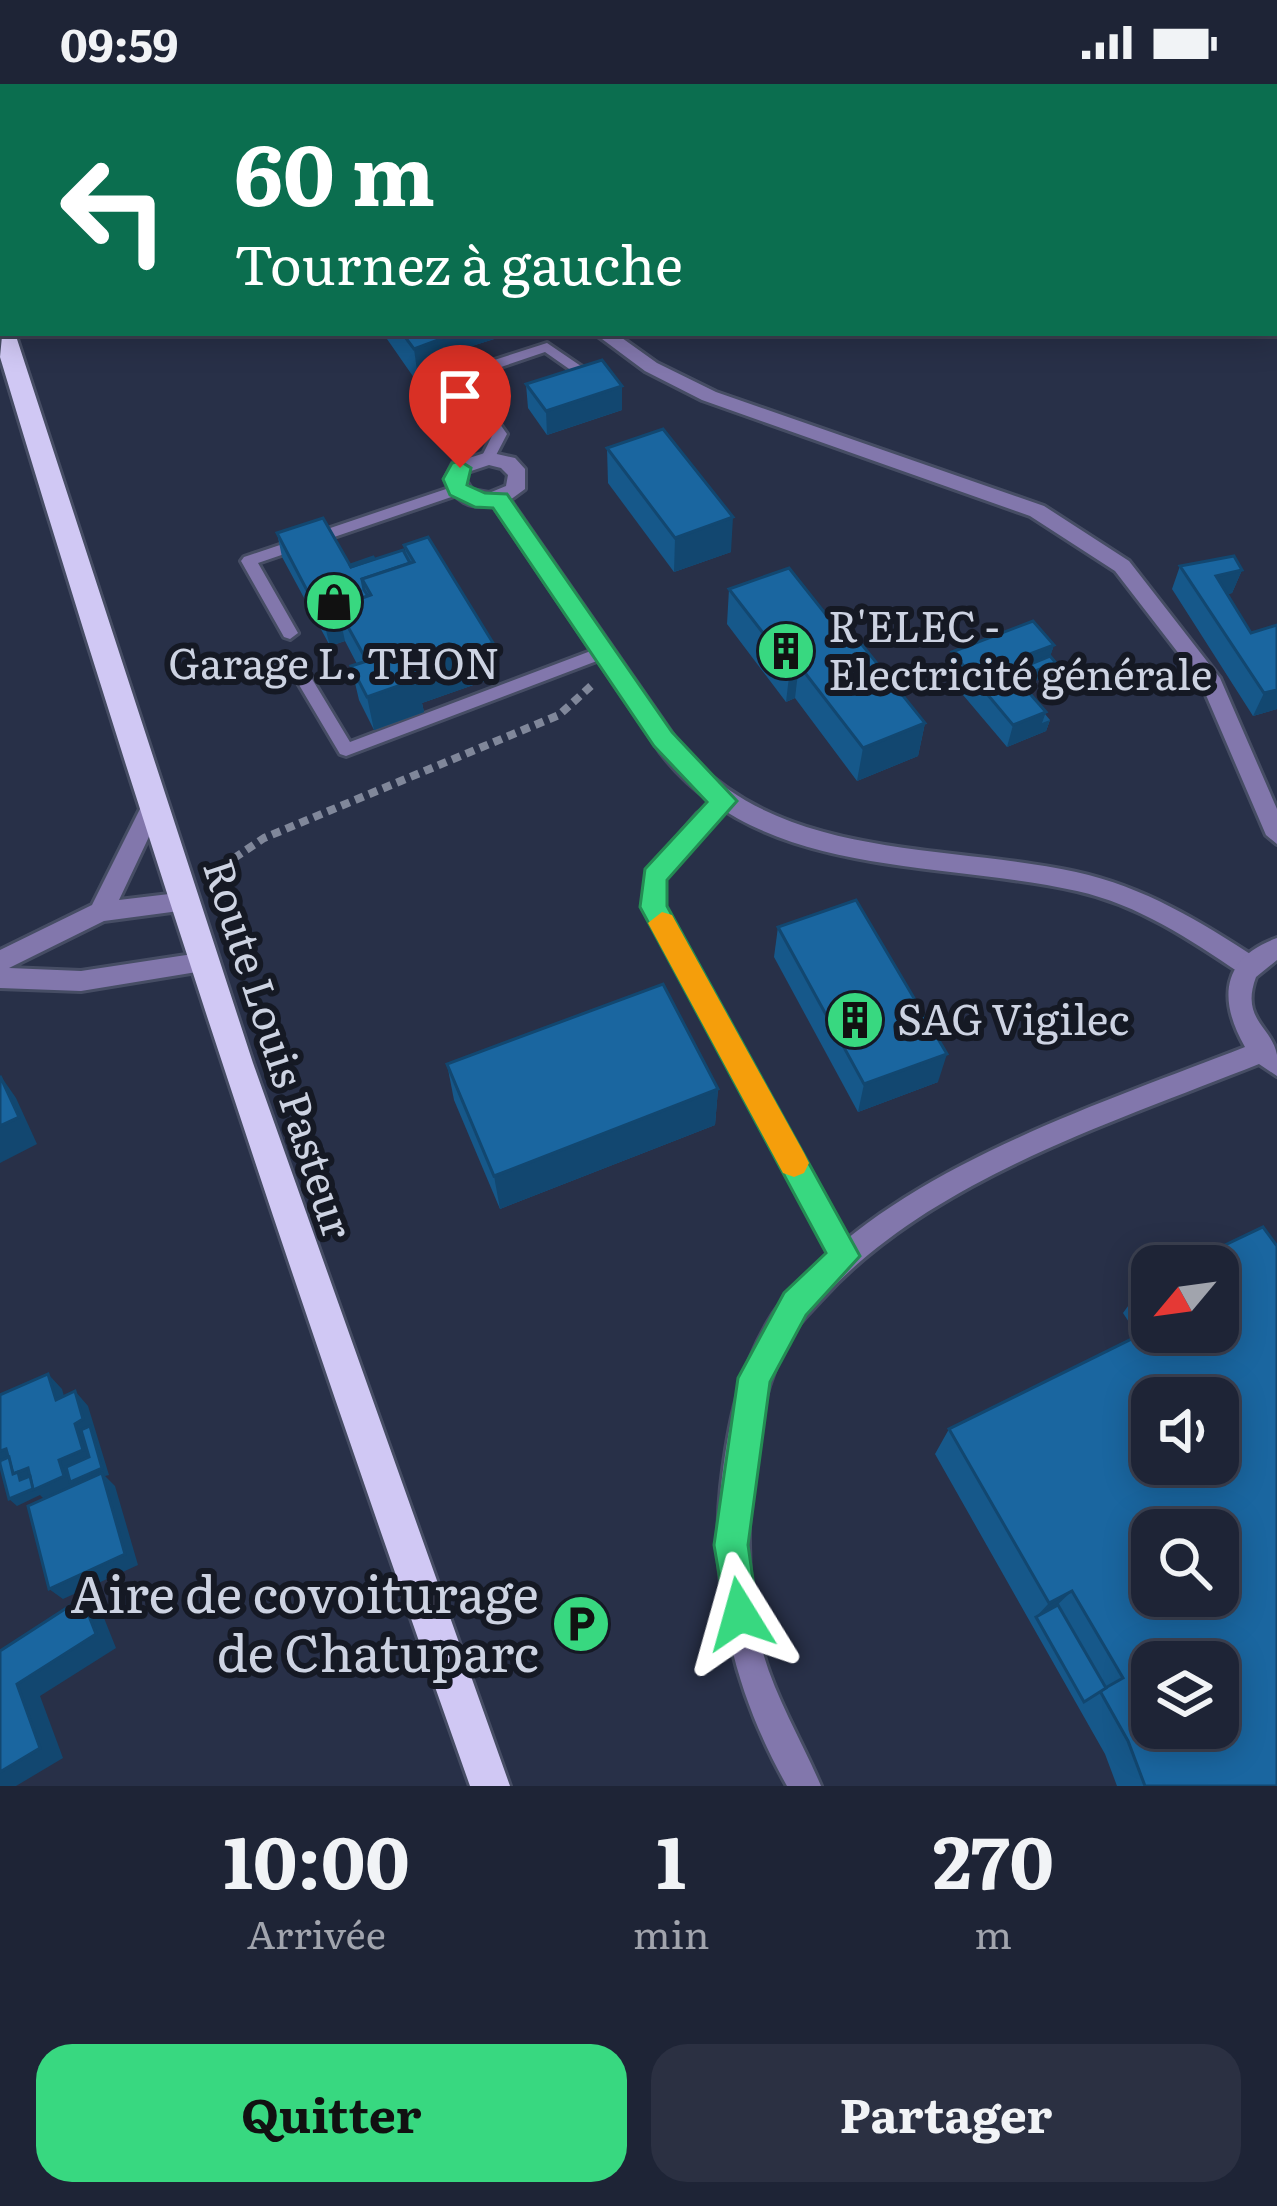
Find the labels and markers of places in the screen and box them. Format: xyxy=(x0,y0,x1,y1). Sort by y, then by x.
pin xyxy=(409,345,511,468)
shop icon: Garage L. THON xyxy=(303,571,365,633)
place label: R'ELEC - Electricité générale xyxy=(828,593,1212,703)
building icon: R'ELEC - Electricité générale xyxy=(755,620,817,682)
place label: Garage L. THON xyxy=(168,630,500,692)
place label: SAG Vigilec xyxy=(897,986,1129,1048)
building icon: SAG Vigilec xyxy=(824,989,886,1051)
place label: Aire de covoiturage de Chatuparc xyxy=(70,1553,539,1688)
parking icon: Aire de covoiturage de Chatuparc xyxy=(550,1593,612,1655)

